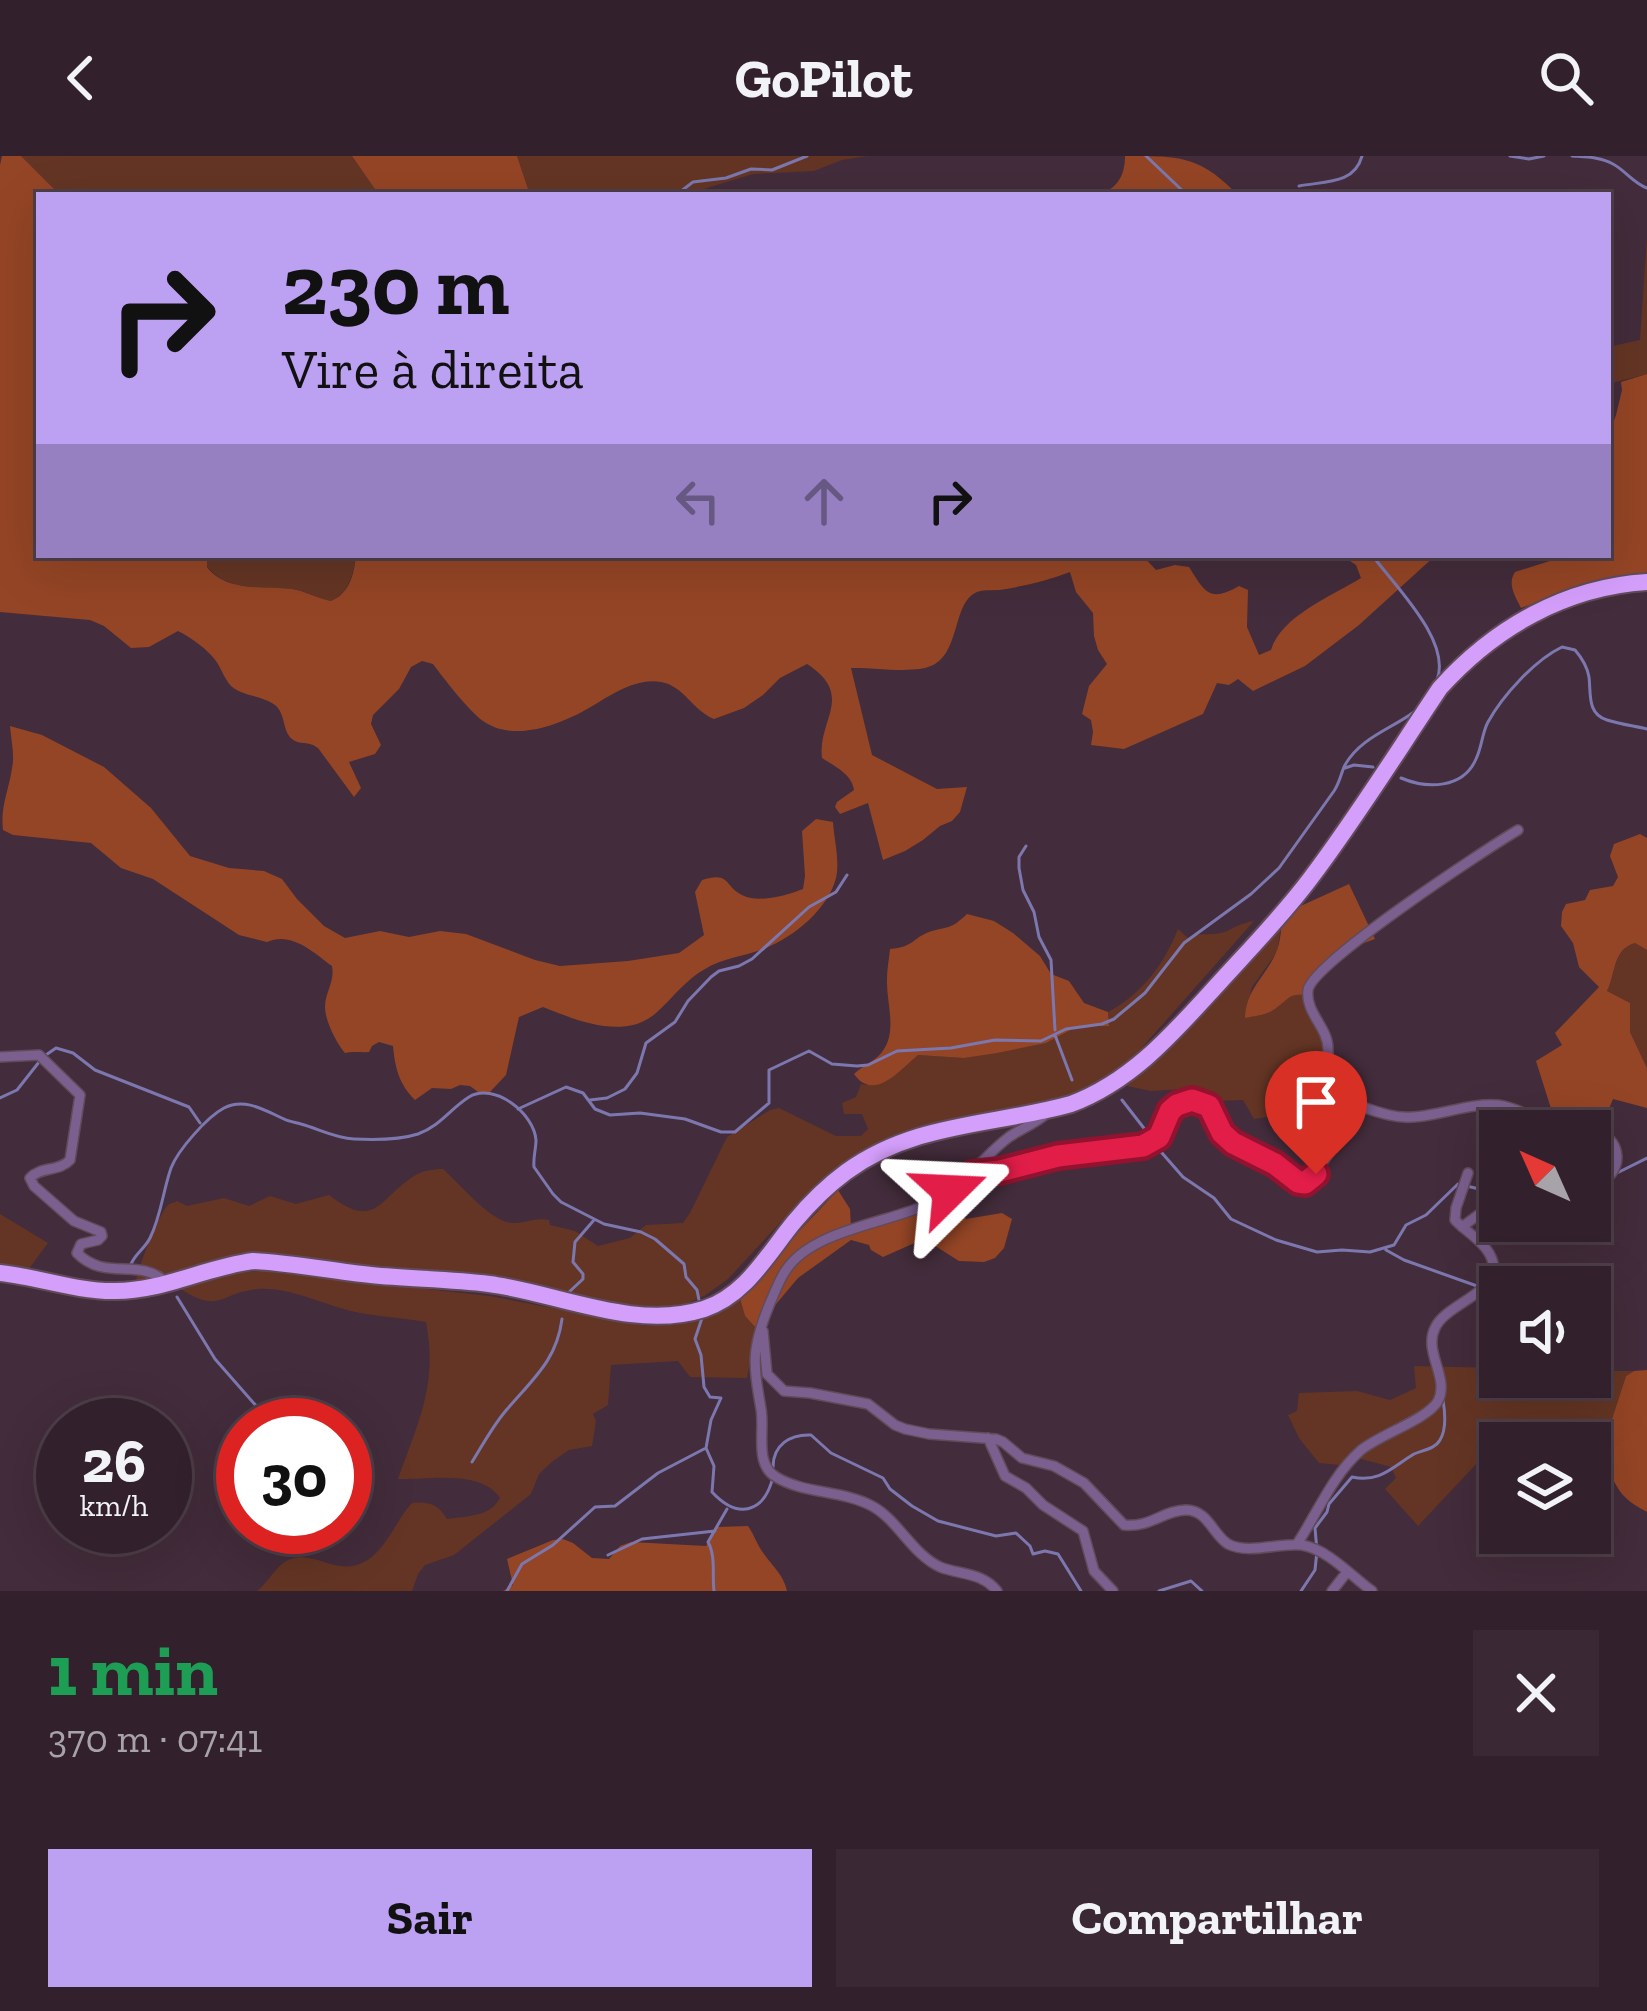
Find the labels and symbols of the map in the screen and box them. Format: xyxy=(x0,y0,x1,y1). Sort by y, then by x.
pin xyxy=(1265,1051,1367,1174)
north arrow xyxy=(1479,1110,1611,1242)
position arrow xyxy=(887,1128,1013,1254)
speed limit sign: 30 xyxy=(216,1398,372,1554)

